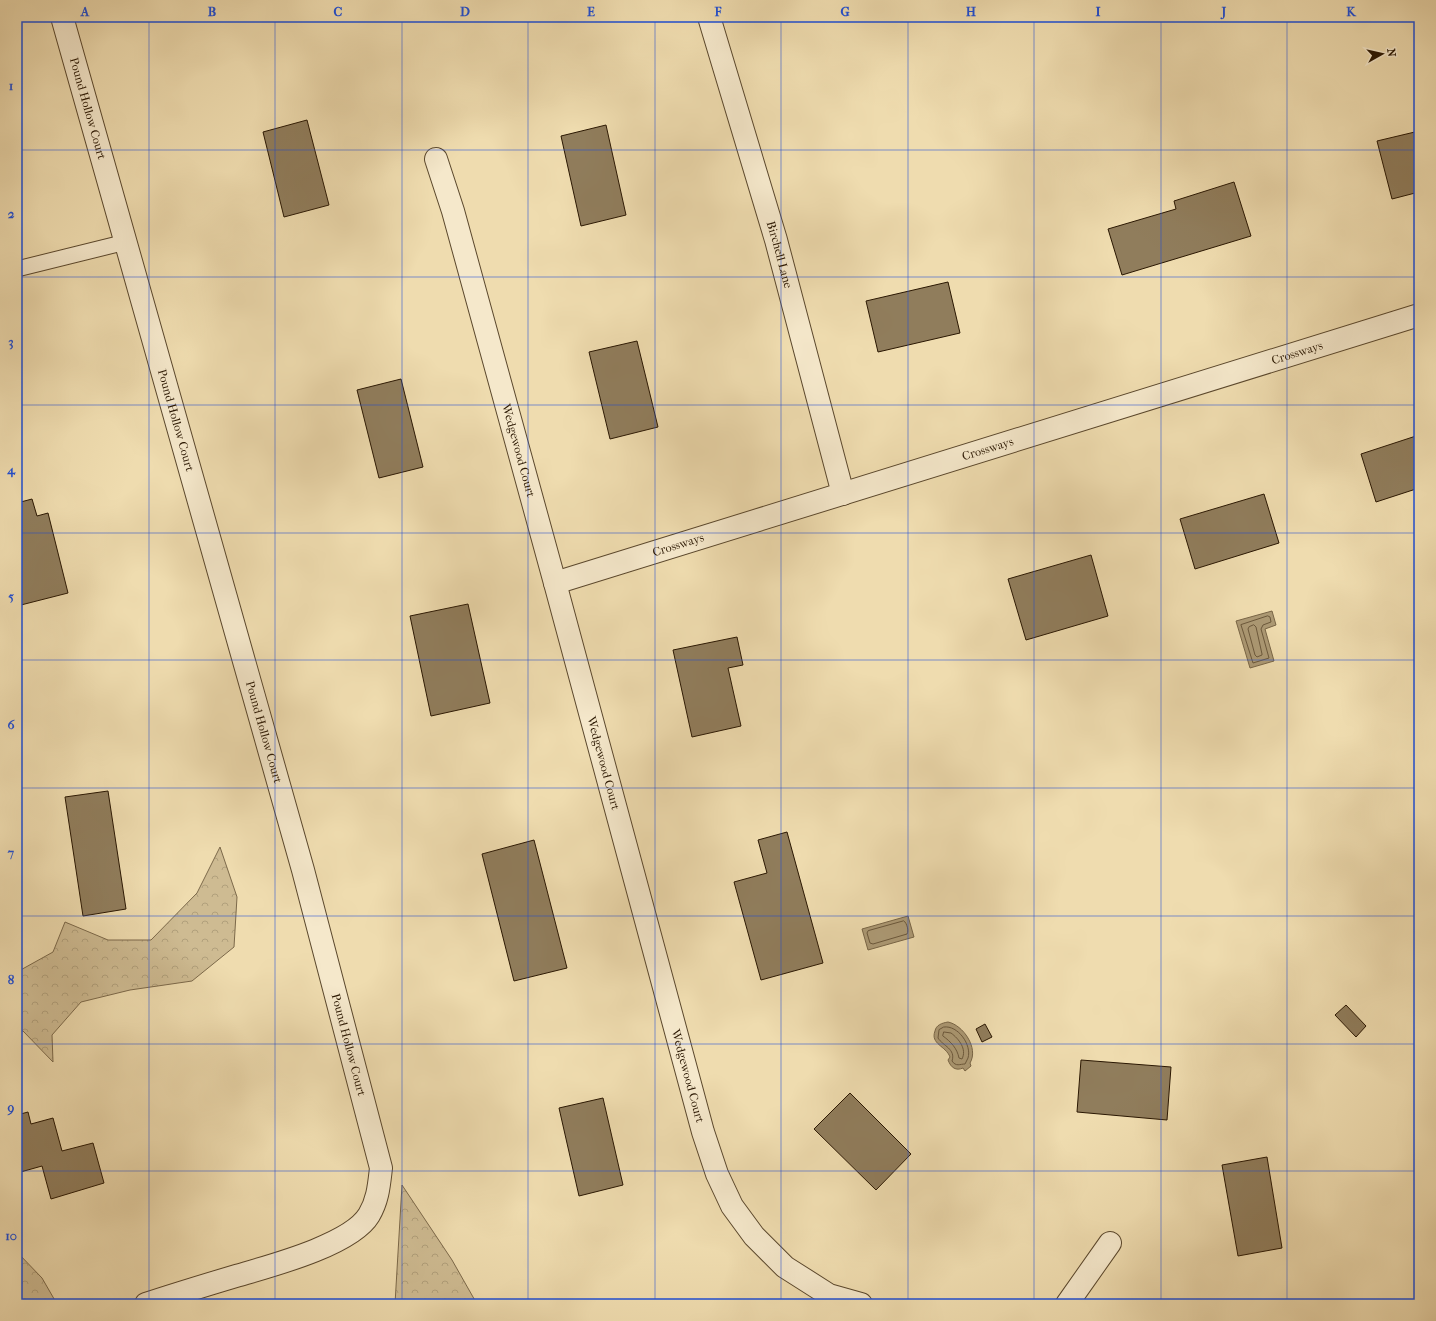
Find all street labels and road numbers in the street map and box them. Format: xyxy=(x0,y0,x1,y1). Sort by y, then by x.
street label: Pound Hollow Court xyxy=(67,56,109,162)
street label: Birchell Lane xyxy=(764,219,795,290)
street label: Crossways xyxy=(1270,338,1325,367)
street label: Pound Hollow Court xyxy=(155,368,197,474)
street label: Wedgewood Court xyxy=(499,401,538,499)
street label: Crossways xyxy=(960,434,1016,463)
street label: Crossways xyxy=(651,530,706,559)
street label: Pound Hollow Court xyxy=(243,679,285,785)
street label: Wedgewood Court xyxy=(584,714,623,812)
street label: Pound Hollow Court xyxy=(329,992,369,1098)
street label: Wedgewood Court xyxy=(668,1027,707,1125)

